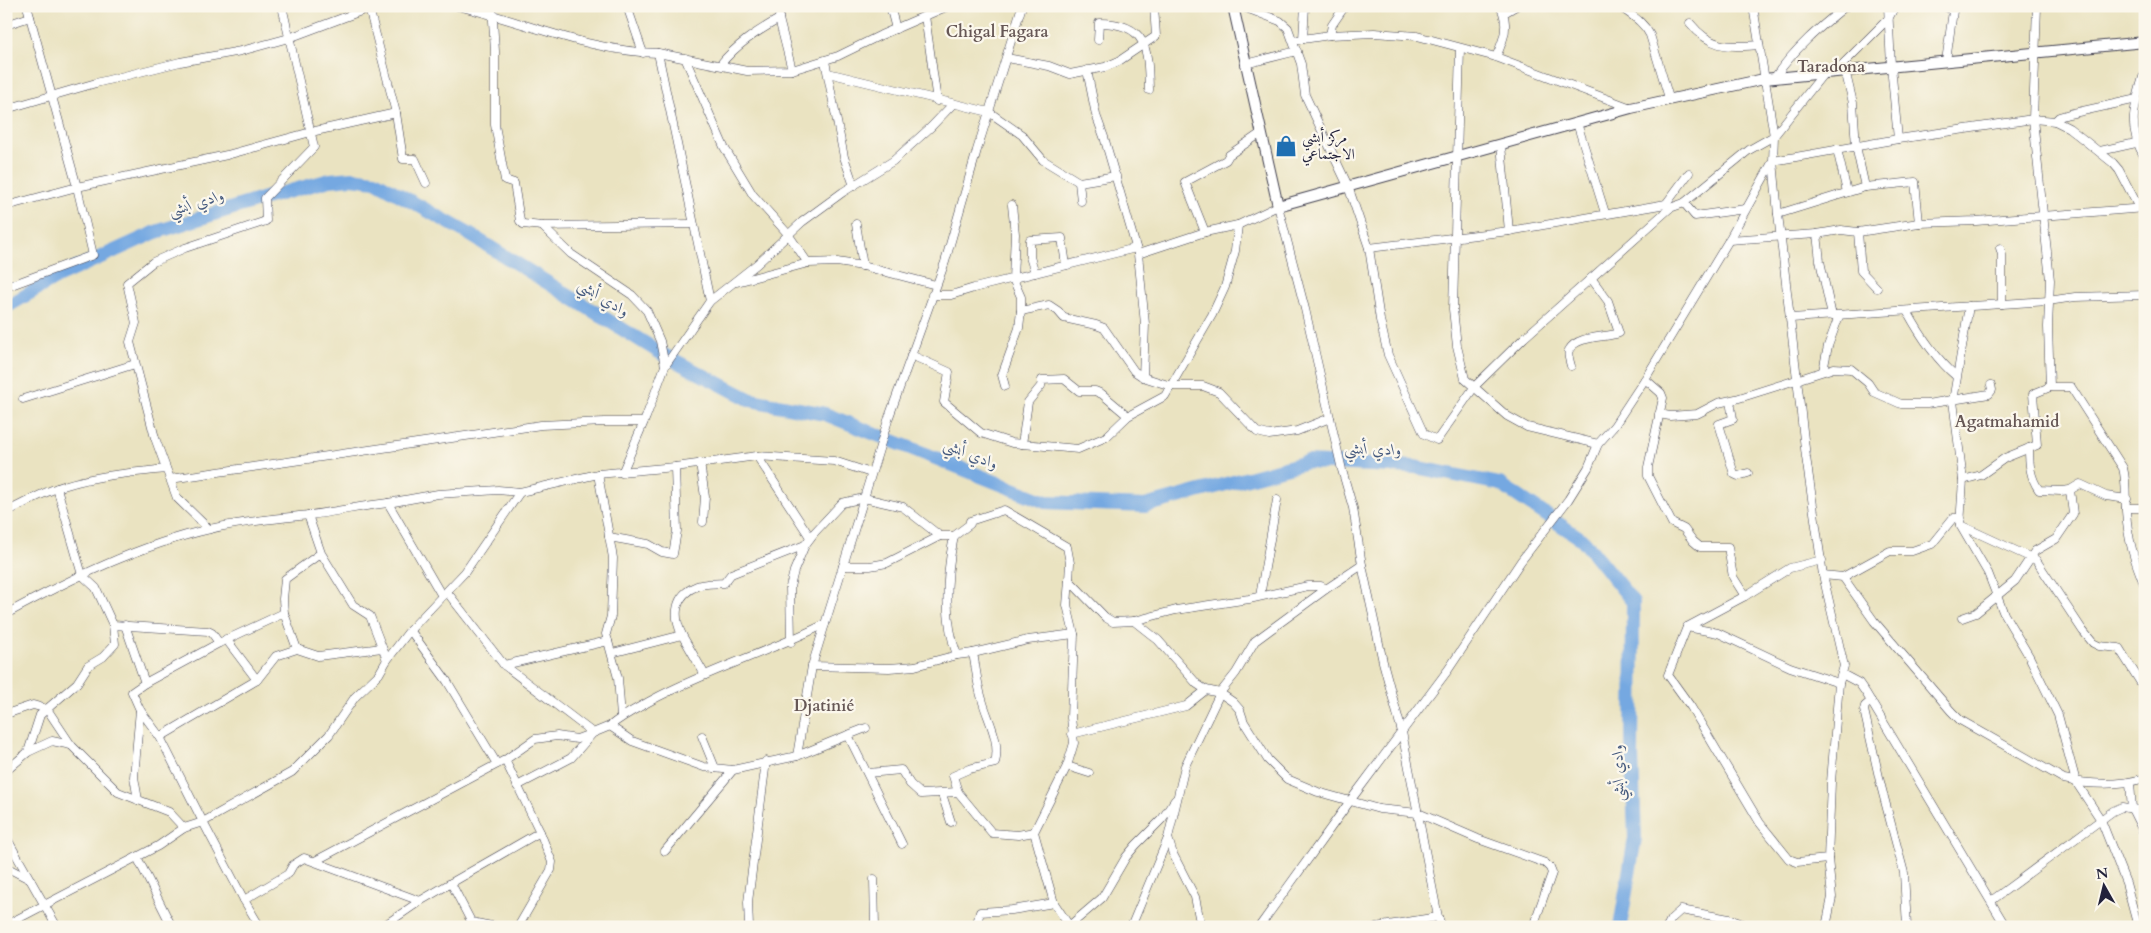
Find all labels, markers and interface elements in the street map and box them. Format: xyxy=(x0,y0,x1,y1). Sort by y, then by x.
district label: Chigal Fagara xyxy=(946,21,1048,43)
district label: Taradona xyxy=(1797,56,1865,78)
place label: مركز أبشي الاجتماعي xyxy=(1302,126,1355,166)
shop icon: مركز أبشي الاجتماعي xyxy=(1273,133,1299,159)
water label: وادي أبشي xyxy=(165,183,228,226)
water label: وادي أبشي xyxy=(571,272,634,326)
district label: Agatmahamid xyxy=(1955,411,2059,433)
water label: وادي أبشي xyxy=(938,432,1002,479)
water label: وادي أبشي xyxy=(1344,436,1402,465)
district label: Djatinié xyxy=(794,695,854,717)
water label: وادي أبشي xyxy=(1606,744,1633,802)
north arrow xyxy=(2078,860,2128,910)
text: N xyxy=(2095,863,2110,884)

